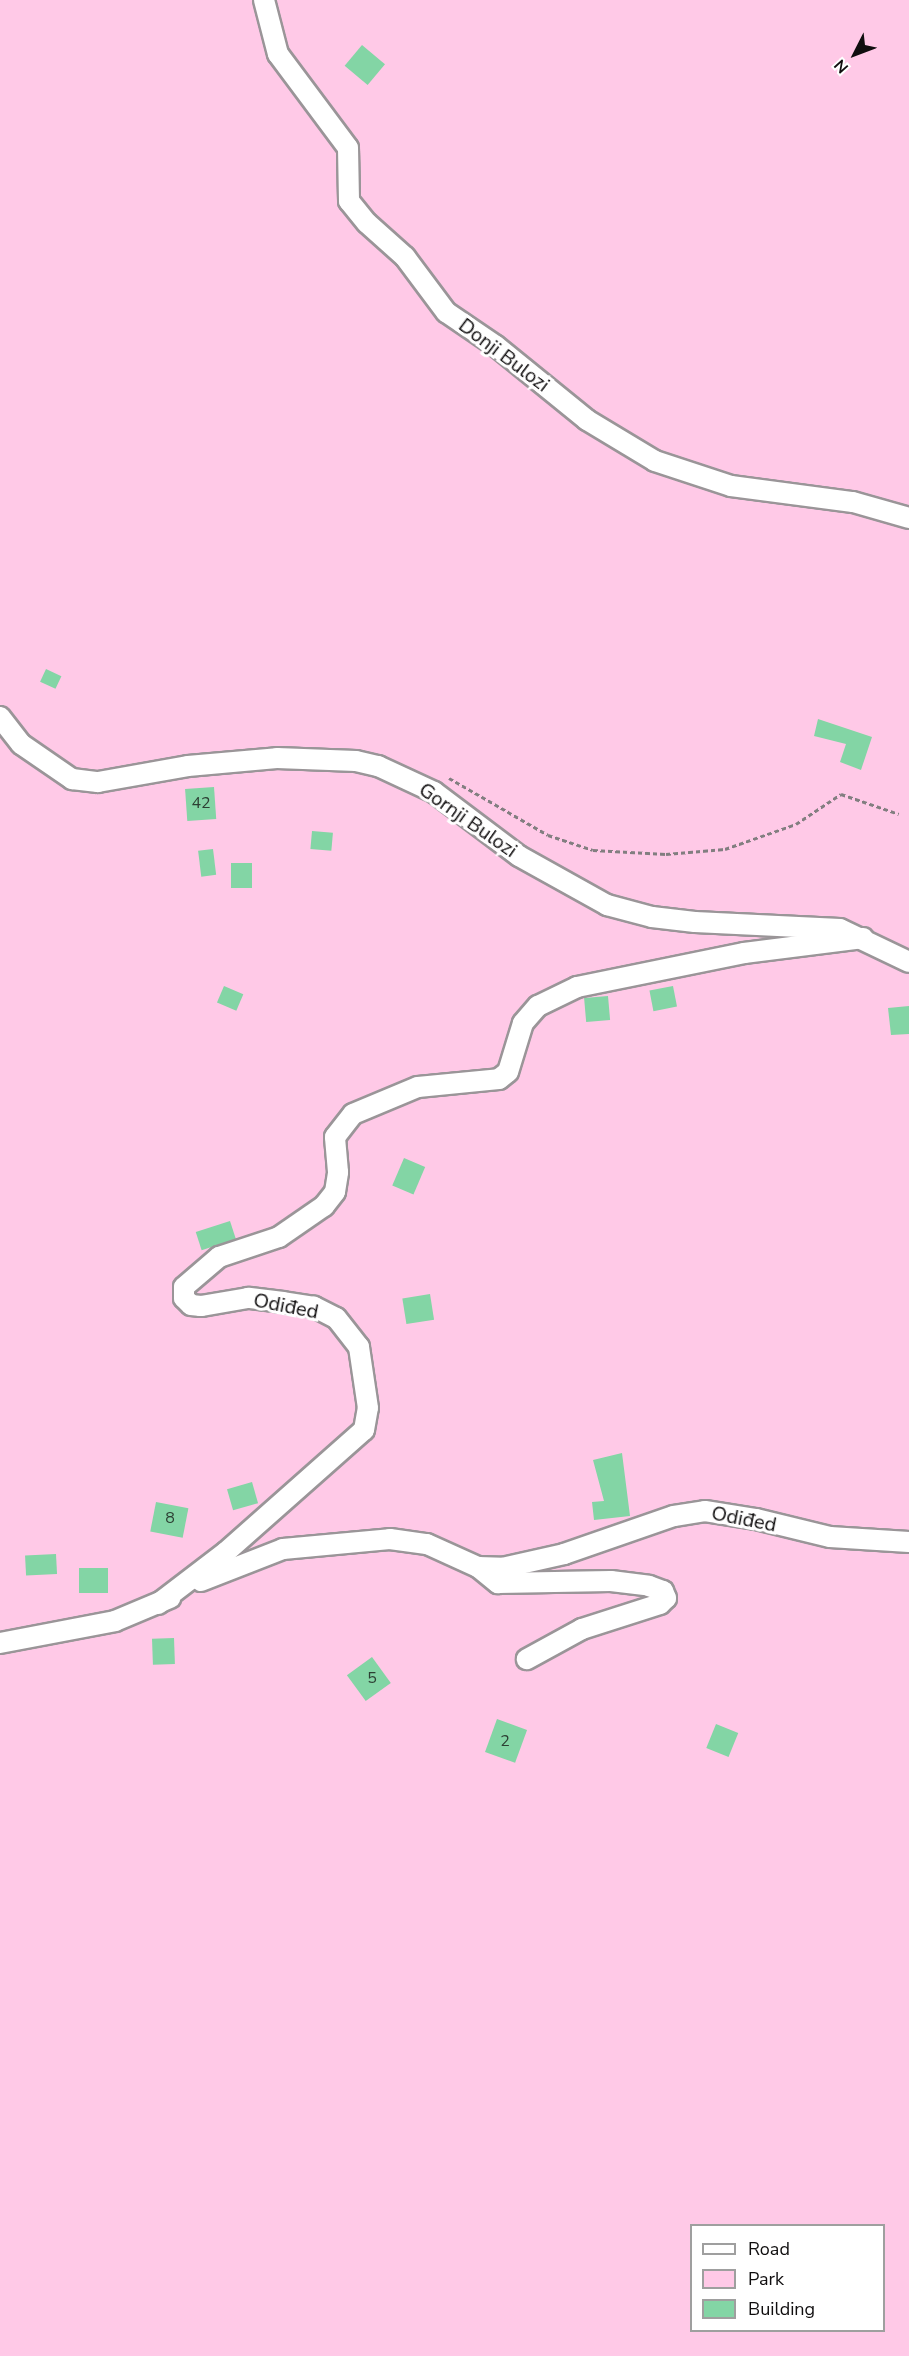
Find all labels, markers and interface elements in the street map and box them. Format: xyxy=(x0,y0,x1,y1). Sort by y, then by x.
north arrow xyxy=(825,24,885,84)
text: N xyxy=(829,54,854,78)
street label: Donji Bulozi xyxy=(454,313,554,397)
street label: Gornji Bulozi xyxy=(414,777,522,863)
house number: 42 xyxy=(191,793,211,813)
street label: Odiđed xyxy=(252,1288,320,1324)
street label: Odiđed xyxy=(710,1501,778,1537)
house number: 8 xyxy=(165,1508,175,1528)
house number: 5 xyxy=(367,1668,377,1688)
house number: 2 xyxy=(500,1731,510,1751)
legend xyxy=(690,2224,885,2332)
text: Road xyxy=(748,2237,790,2261)
text: Park xyxy=(748,2267,784,2291)
text: Building xyxy=(748,2297,815,2321)

